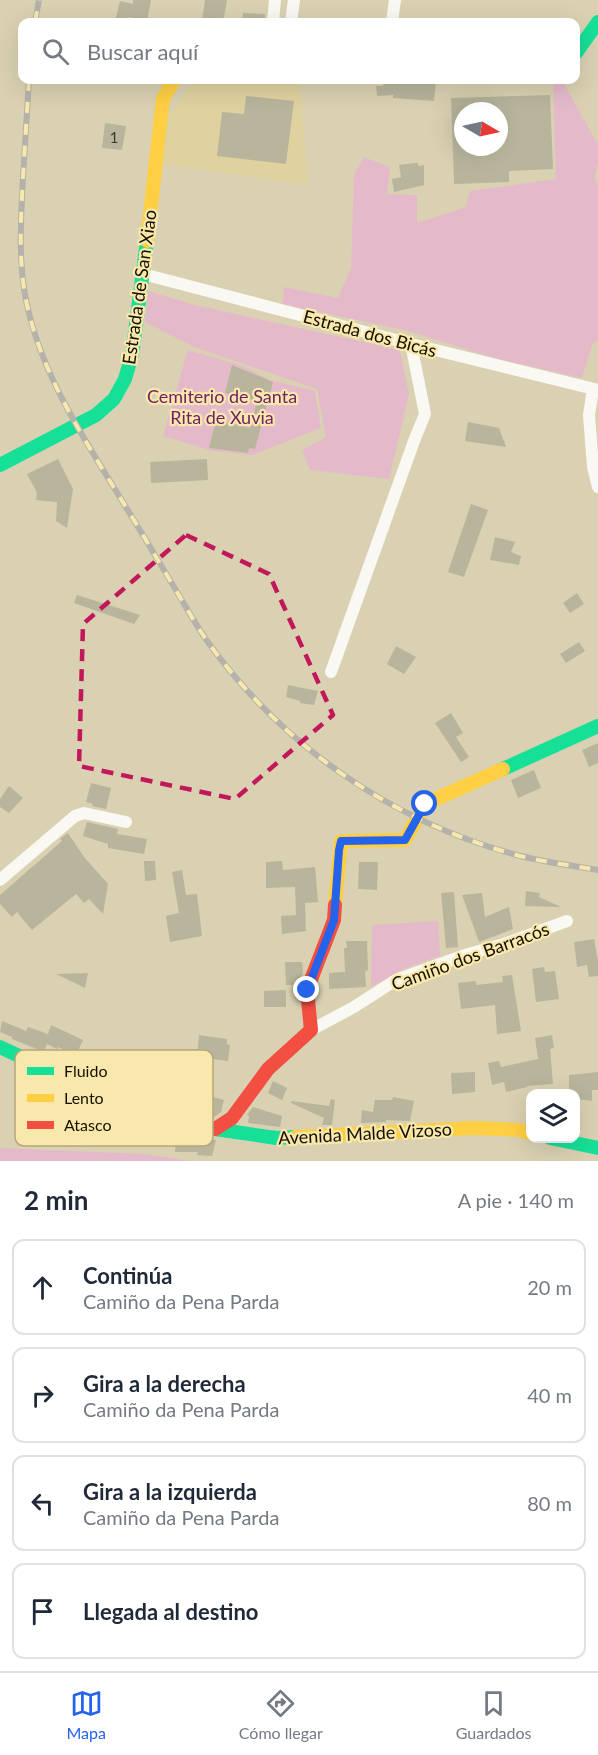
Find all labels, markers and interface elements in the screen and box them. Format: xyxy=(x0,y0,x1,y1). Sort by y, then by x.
search box xyxy=(18,18,580,84)
icon: search xyxy=(39,35,72,68)
text: Buscar aquí xyxy=(87,38,198,65)
north arrow xyxy=(454,102,508,156)
house number: 1 xyxy=(110,128,118,146)
street label: Estrada de San Xiao xyxy=(117,208,161,366)
street label: Estrada dos Bicás xyxy=(301,305,439,361)
park label: Cemiterio de Santa Rita de Xuvia xyxy=(147,385,297,428)
route start xyxy=(411,790,437,816)
street label: Camiño dos Barracós xyxy=(388,917,552,995)
route end xyxy=(293,976,319,1002)
legend xyxy=(15,1050,213,1146)
text: Fluido xyxy=(64,1061,107,1080)
text: Lento xyxy=(64,1088,104,1107)
map controls xyxy=(526,1089,580,1143)
button: layers xyxy=(526,1089,580,1143)
text: Atasco xyxy=(64,1115,112,1134)
street label: Avenida Malde Vizoso xyxy=(278,1117,452,1149)
text: 2 min xyxy=(24,1184,88,1216)
text: A pie · 140 m xyxy=(458,1188,574,1212)
text: Continúa xyxy=(83,1262,172,1289)
icon: ahead xyxy=(26,1271,59,1304)
text: 20 m xyxy=(527,1275,572,1299)
text: Camiño da Pena Parda xyxy=(83,1289,279,1313)
text: Gira a la derecha xyxy=(83,1370,246,1397)
icon: right xyxy=(26,1379,59,1412)
text: 40 m xyxy=(527,1383,572,1407)
text: Camiño da Pena Parda xyxy=(83,1397,279,1421)
text: Gira a la izquierda xyxy=(83,1478,257,1505)
icon: left xyxy=(26,1487,59,1520)
text: 80 m xyxy=(527,1491,572,1515)
text: Camiño da Pena Parda xyxy=(83,1505,279,1529)
icon: arrive xyxy=(26,1595,59,1628)
text: Llegada al destino xyxy=(83,1598,259,1625)
tab: Mapa xyxy=(66,1687,106,1742)
tab: Cómo llegar xyxy=(239,1687,323,1742)
tab: Guardados xyxy=(456,1687,532,1742)

